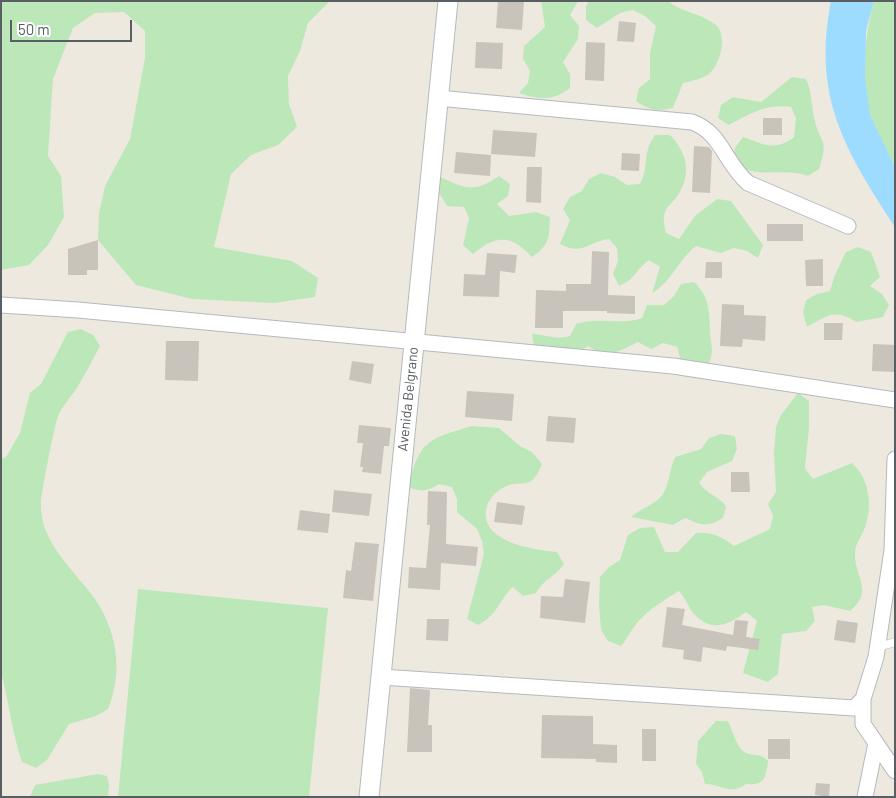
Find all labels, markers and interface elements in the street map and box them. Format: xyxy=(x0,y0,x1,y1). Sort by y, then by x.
scale bar xyxy=(12,10,135,42)
text: 50 m xyxy=(18,20,50,38)
street label: Avenida Belgrano xyxy=(394,346,422,452)

